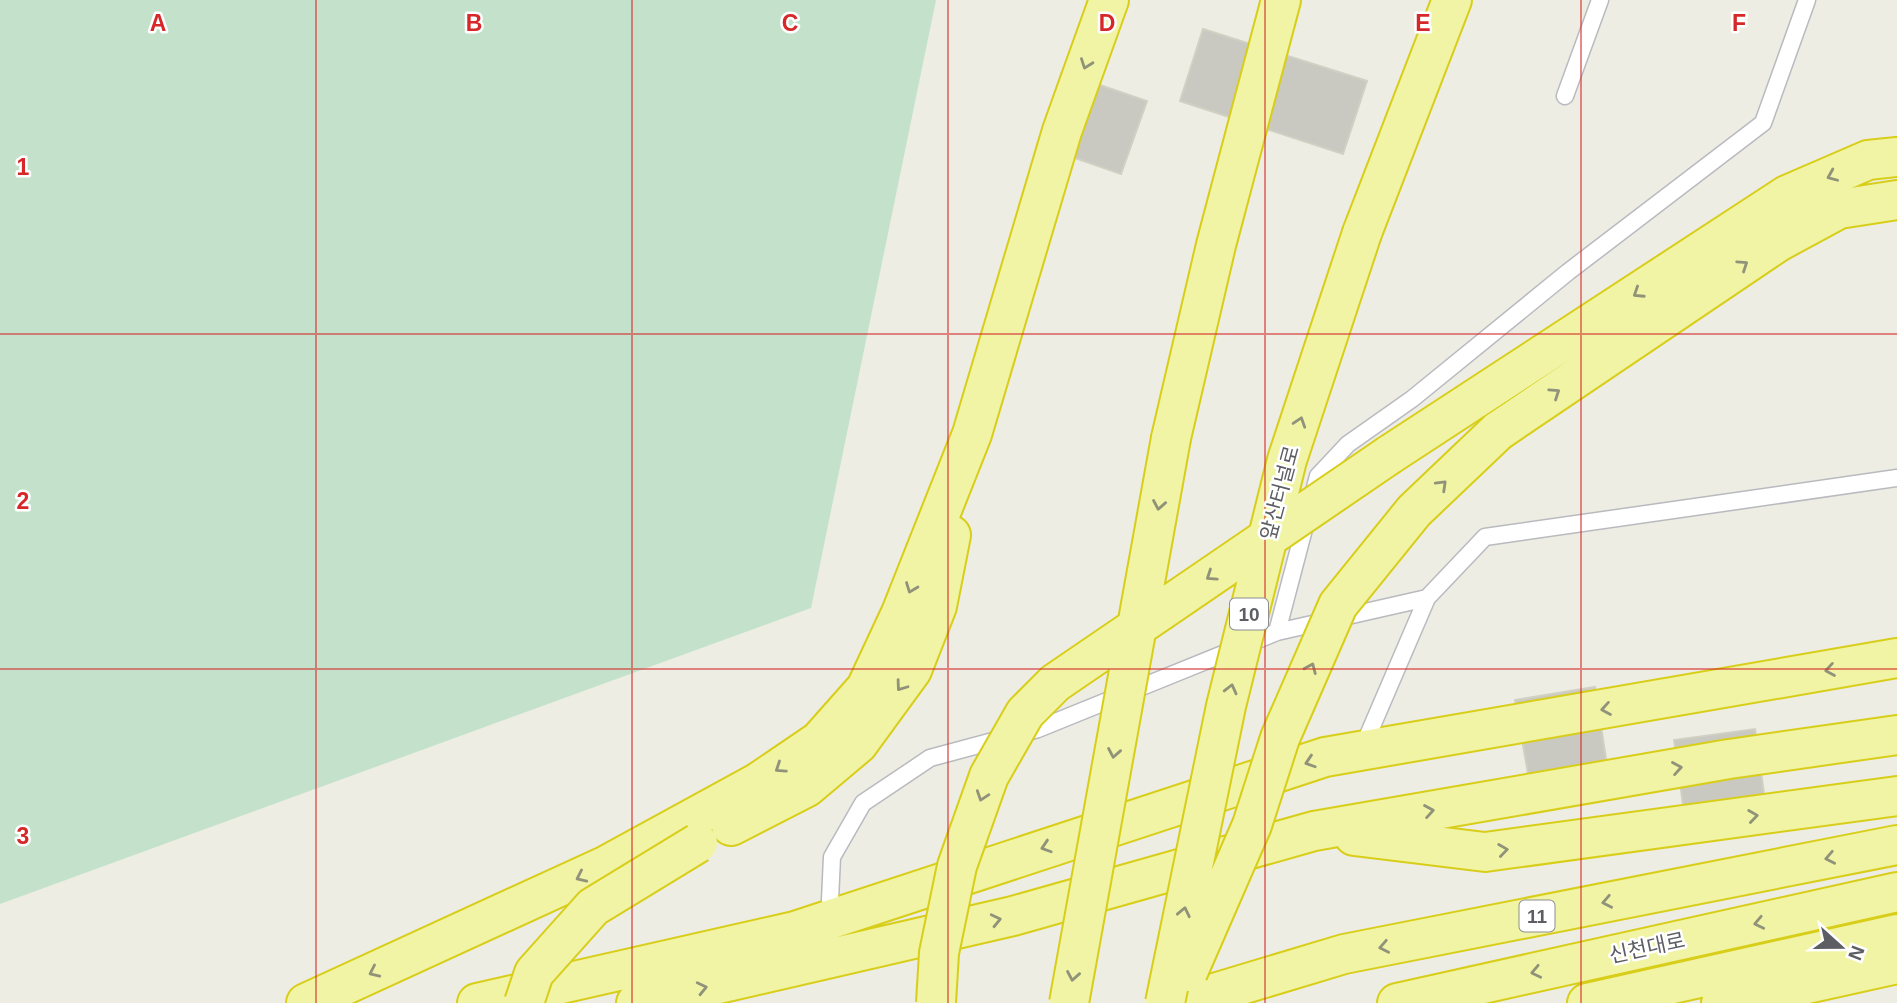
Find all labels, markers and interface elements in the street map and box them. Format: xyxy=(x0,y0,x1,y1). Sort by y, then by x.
text: A xyxy=(150,10,166,36)
text: B xyxy=(466,10,482,36)
text: C xyxy=(782,10,798,36)
text: D xyxy=(1099,10,1115,36)
text: E xyxy=(1415,10,1431,36)
text: F xyxy=(1732,10,1746,36)
one-way arrow xyxy=(1080,58,1094,70)
text: 1 xyxy=(17,154,30,180)
one-way arrow xyxy=(1827,167,1839,181)
one-way arrow xyxy=(1735,261,1748,273)
one-way arrow xyxy=(1632,284,1645,297)
one-way arrow xyxy=(1547,388,1560,401)
one-way arrow xyxy=(1292,416,1306,429)
street label: 앞산터널로 xyxy=(1256,443,1303,543)
one-way arrow xyxy=(1434,480,1447,493)
text: 2 xyxy=(17,488,29,514)
one-way arrow xyxy=(1152,499,1167,511)
one-way arrow xyxy=(1206,568,1219,580)
one-way arrow xyxy=(906,582,920,594)
road number: 10 xyxy=(1230,598,1268,629)
one-way arrow xyxy=(1824,662,1836,677)
one-way arrow xyxy=(1303,663,1317,675)
one-way arrow xyxy=(896,678,909,691)
one-way arrow xyxy=(1222,684,1237,696)
one-way arrow xyxy=(1600,700,1612,715)
one-way arrow xyxy=(1107,747,1122,759)
one-way arrow xyxy=(1304,754,1316,769)
one-way arrow xyxy=(775,760,788,772)
one-way arrow xyxy=(1671,761,1683,776)
one-way arrow xyxy=(976,789,990,801)
one-way arrow xyxy=(1423,804,1435,819)
one-way arrow xyxy=(1747,808,1759,823)
text: 3 xyxy=(17,823,29,849)
one-way arrow xyxy=(1041,839,1053,853)
one-way arrow xyxy=(1497,842,1509,857)
one-way arrow xyxy=(1824,849,1836,864)
one-way arrow xyxy=(576,869,588,883)
one-way arrow xyxy=(1601,894,1613,909)
road number: 11 xyxy=(1520,900,1554,932)
one-way arrow xyxy=(1175,906,1190,918)
north arrow xyxy=(1806,912,1876,982)
one-way arrow xyxy=(990,914,1002,928)
one-way arrow xyxy=(1753,915,1765,929)
street label: 신천대로 xyxy=(1607,928,1687,967)
one-way arrow xyxy=(1378,938,1390,953)
text: N xyxy=(1844,943,1869,963)
one-way arrow xyxy=(369,964,381,978)
one-way arrow xyxy=(1530,964,1542,978)
one-way arrow xyxy=(1066,971,1081,982)
one-way arrow xyxy=(696,981,708,996)

